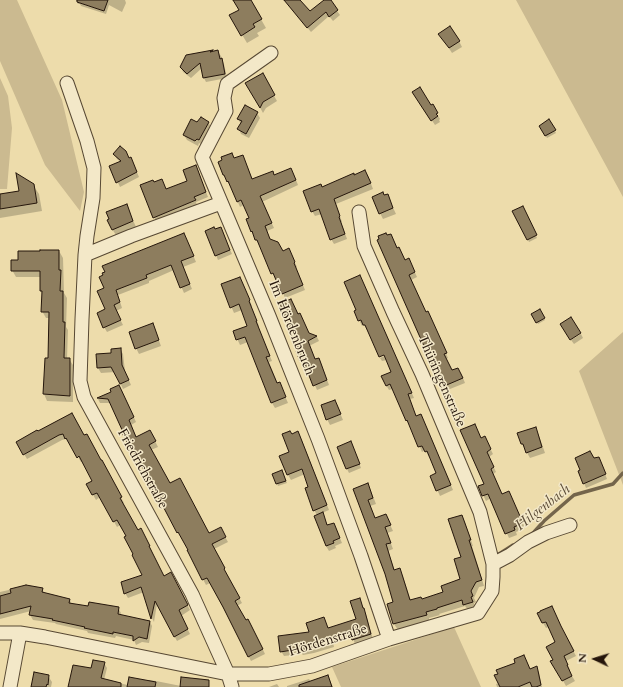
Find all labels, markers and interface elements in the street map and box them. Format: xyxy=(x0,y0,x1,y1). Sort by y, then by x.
street label: Im Hördenbruch xyxy=(264,278,318,378)
street label: Thüringenstraße xyxy=(413,332,469,430)
street label: Friedrichstraße xyxy=(113,426,171,512)
water label: Hilgenbach xyxy=(512,481,574,535)
street label: Hördenstraße xyxy=(287,621,369,661)
north arrow xyxy=(575,639,615,679)
text: N xyxy=(575,653,590,663)

